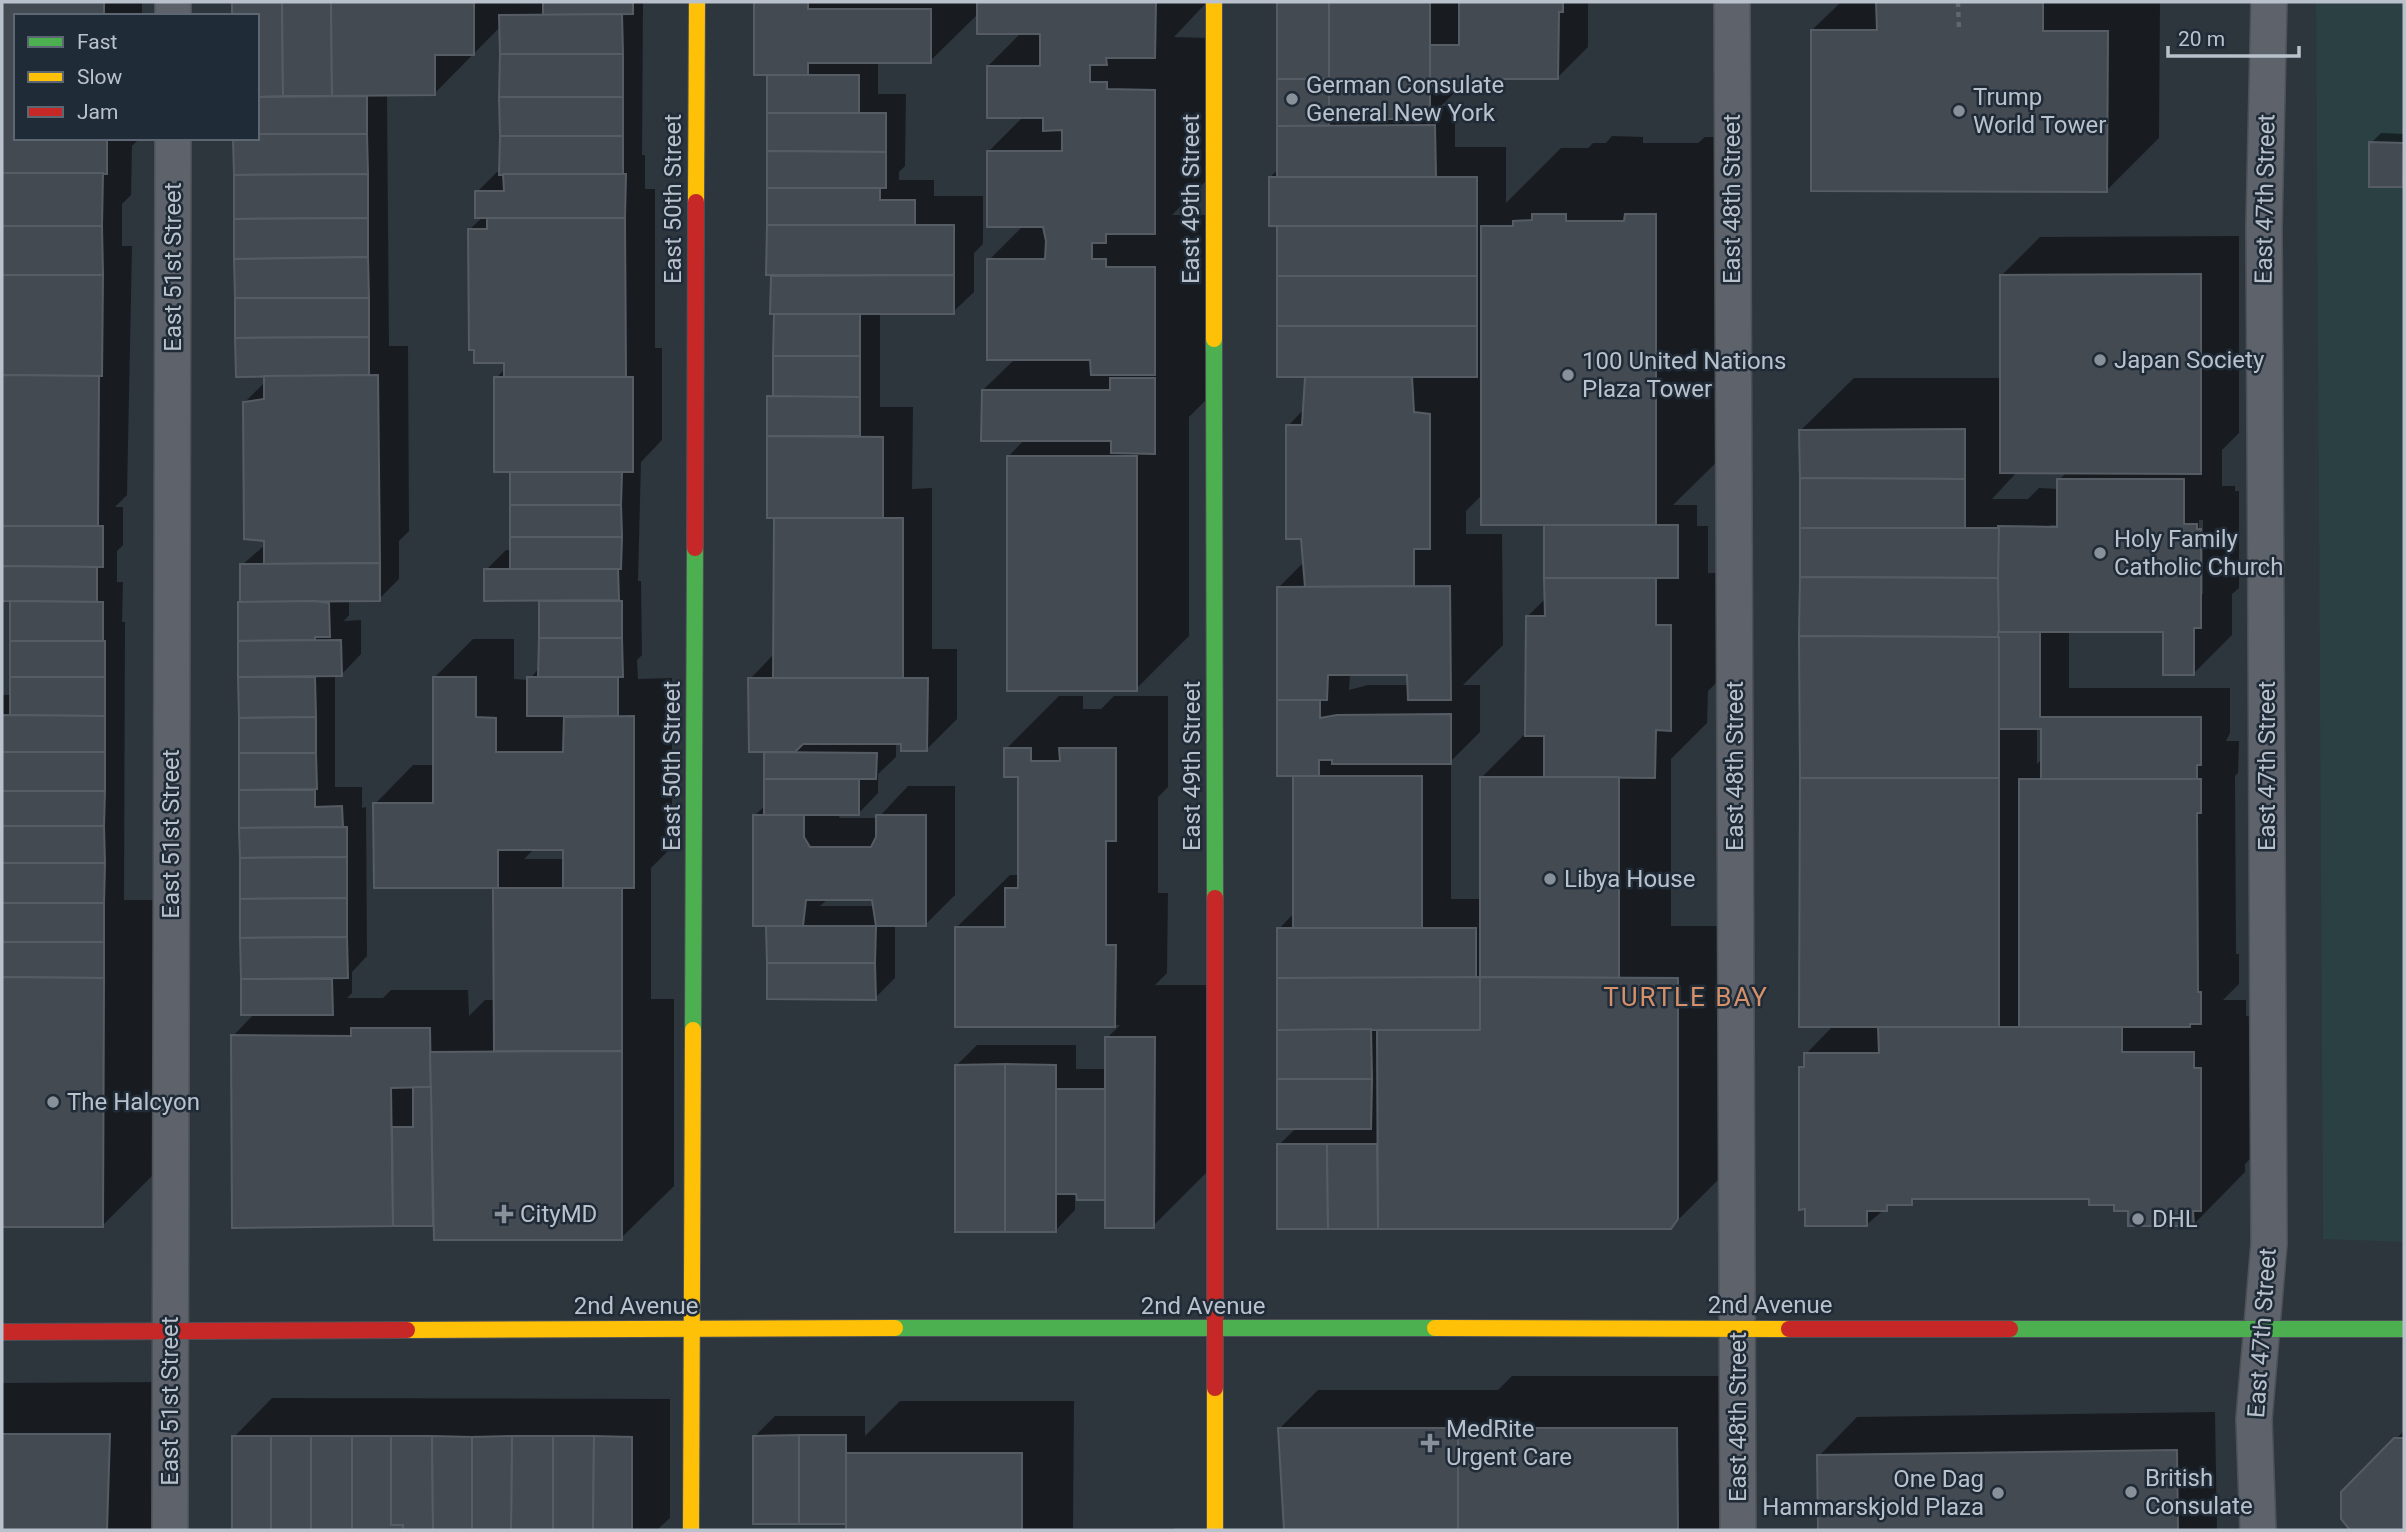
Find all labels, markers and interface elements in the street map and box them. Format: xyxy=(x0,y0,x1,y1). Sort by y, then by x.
legend xyxy=(14,14,259,140)
scale bar xyxy=(2168,14,2299,58)
text: 20 m xyxy=(2178,27,2225,51)
text: Fast xyxy=(77,30,118,54)
text: Slow xyxy=(77,65,123,89)
place label: German Consulate General New York xyxy=(1306,71,1504,127)
place label: Trump World Tower xyxy=(1973,83,2106,139)
marker: German Consulate General New York xyxy=(1284,91,1300,107)
text: Jam xyxy=(77,100,118,124)
marker: Trump World Tower xyxy=(1951,103,1967,119)
street label: East 50th Street xyxy=(659,114,687,284)
street label: East 49th Street xyxy=(1177,114,1205,284)
street label: East 48th Street xyxy=(1718,114,1746,284)
street label: East 47th Street xyxy=(2250,114,2280,284)
street label: East 51st Street xyxy=(159,182,187,352)
place label: Japan Society xyxy=(2114,346,2265,374)
place label: 100 United Nations Plaza Tower xyxy=(1582,347,1786,403)
marker: Japan Society xyxy=(2092,352,2108,368)
marker: 100 United Nations Plaza Tower xyxy=(1560,367,1576,383)
place label: Holy Family Catholic Church xyxy=(2114,525,2283,581)
marker: Holy Family Catholic Church xyxy=(2092,545,2108,561)
street label: East 50th Street xyxy=(658,681,686,851)
street label: East 49th Street xyxy=(1178,681,1206,851)
street label: East 48th Street xyxy=(1721,681,1749,851)
street label: East 47th Street xyxy=(2253,681,2281,851)
street label: East 51st Street xyxy=(157,749,185,919)
place label: Libya House xyxy=(1564,865,1695,893)
marker: Libya House xyxy=(1542,871,1558,887)
district label: TURTLE BAY xyxy=(1603,982,1769,1012)
place label: The Halcyon xyxy=(67,1088,200,1116)
marker: The Halcyon xyxy=(45,1094,61,1110)
place label: CityMD xyxy=(520,1200,597,1228)
marker: CityMD xyxy=(494,1204,514,1224)
place label: DHL xyxy=(2152,1205,2198,1233)
marker: DHL xyxy=(2130,1211,2146,1227)
street label: East 47th Street xyxy=(2242,1247,2282,1419)
street label: 2nd Avenue xyxy=(1708,1291,1832,1319)
street label: 2nd Avenue xyxy=(574,1292,698,1320)
street label: 2nd Avenue xyxy=(1141,1292,1265,1320)
street label: East 51st Street xyxy=(156,1316,184,1486)
street label: East 48th Street xyxy=(1724,1332,1752,1502)
place label: MedRite Urgent Care xyxy=(1446,1415,1572,1471)
marker: MedRite Urgent Care xyxy=(1420,1433,1440,1453)
place label: British Consulate xyxy=(2145,1464,2253,1520)
place label: One Dag Hammarskjold Plaza xyxy=(1762,1465,1984,1521)
marker: British Consulate xyxy=(2123,1484,2139,1500)
marker: One Dag Hammarskjold Plaza xyxy=(1990,1485,2006,1501)

